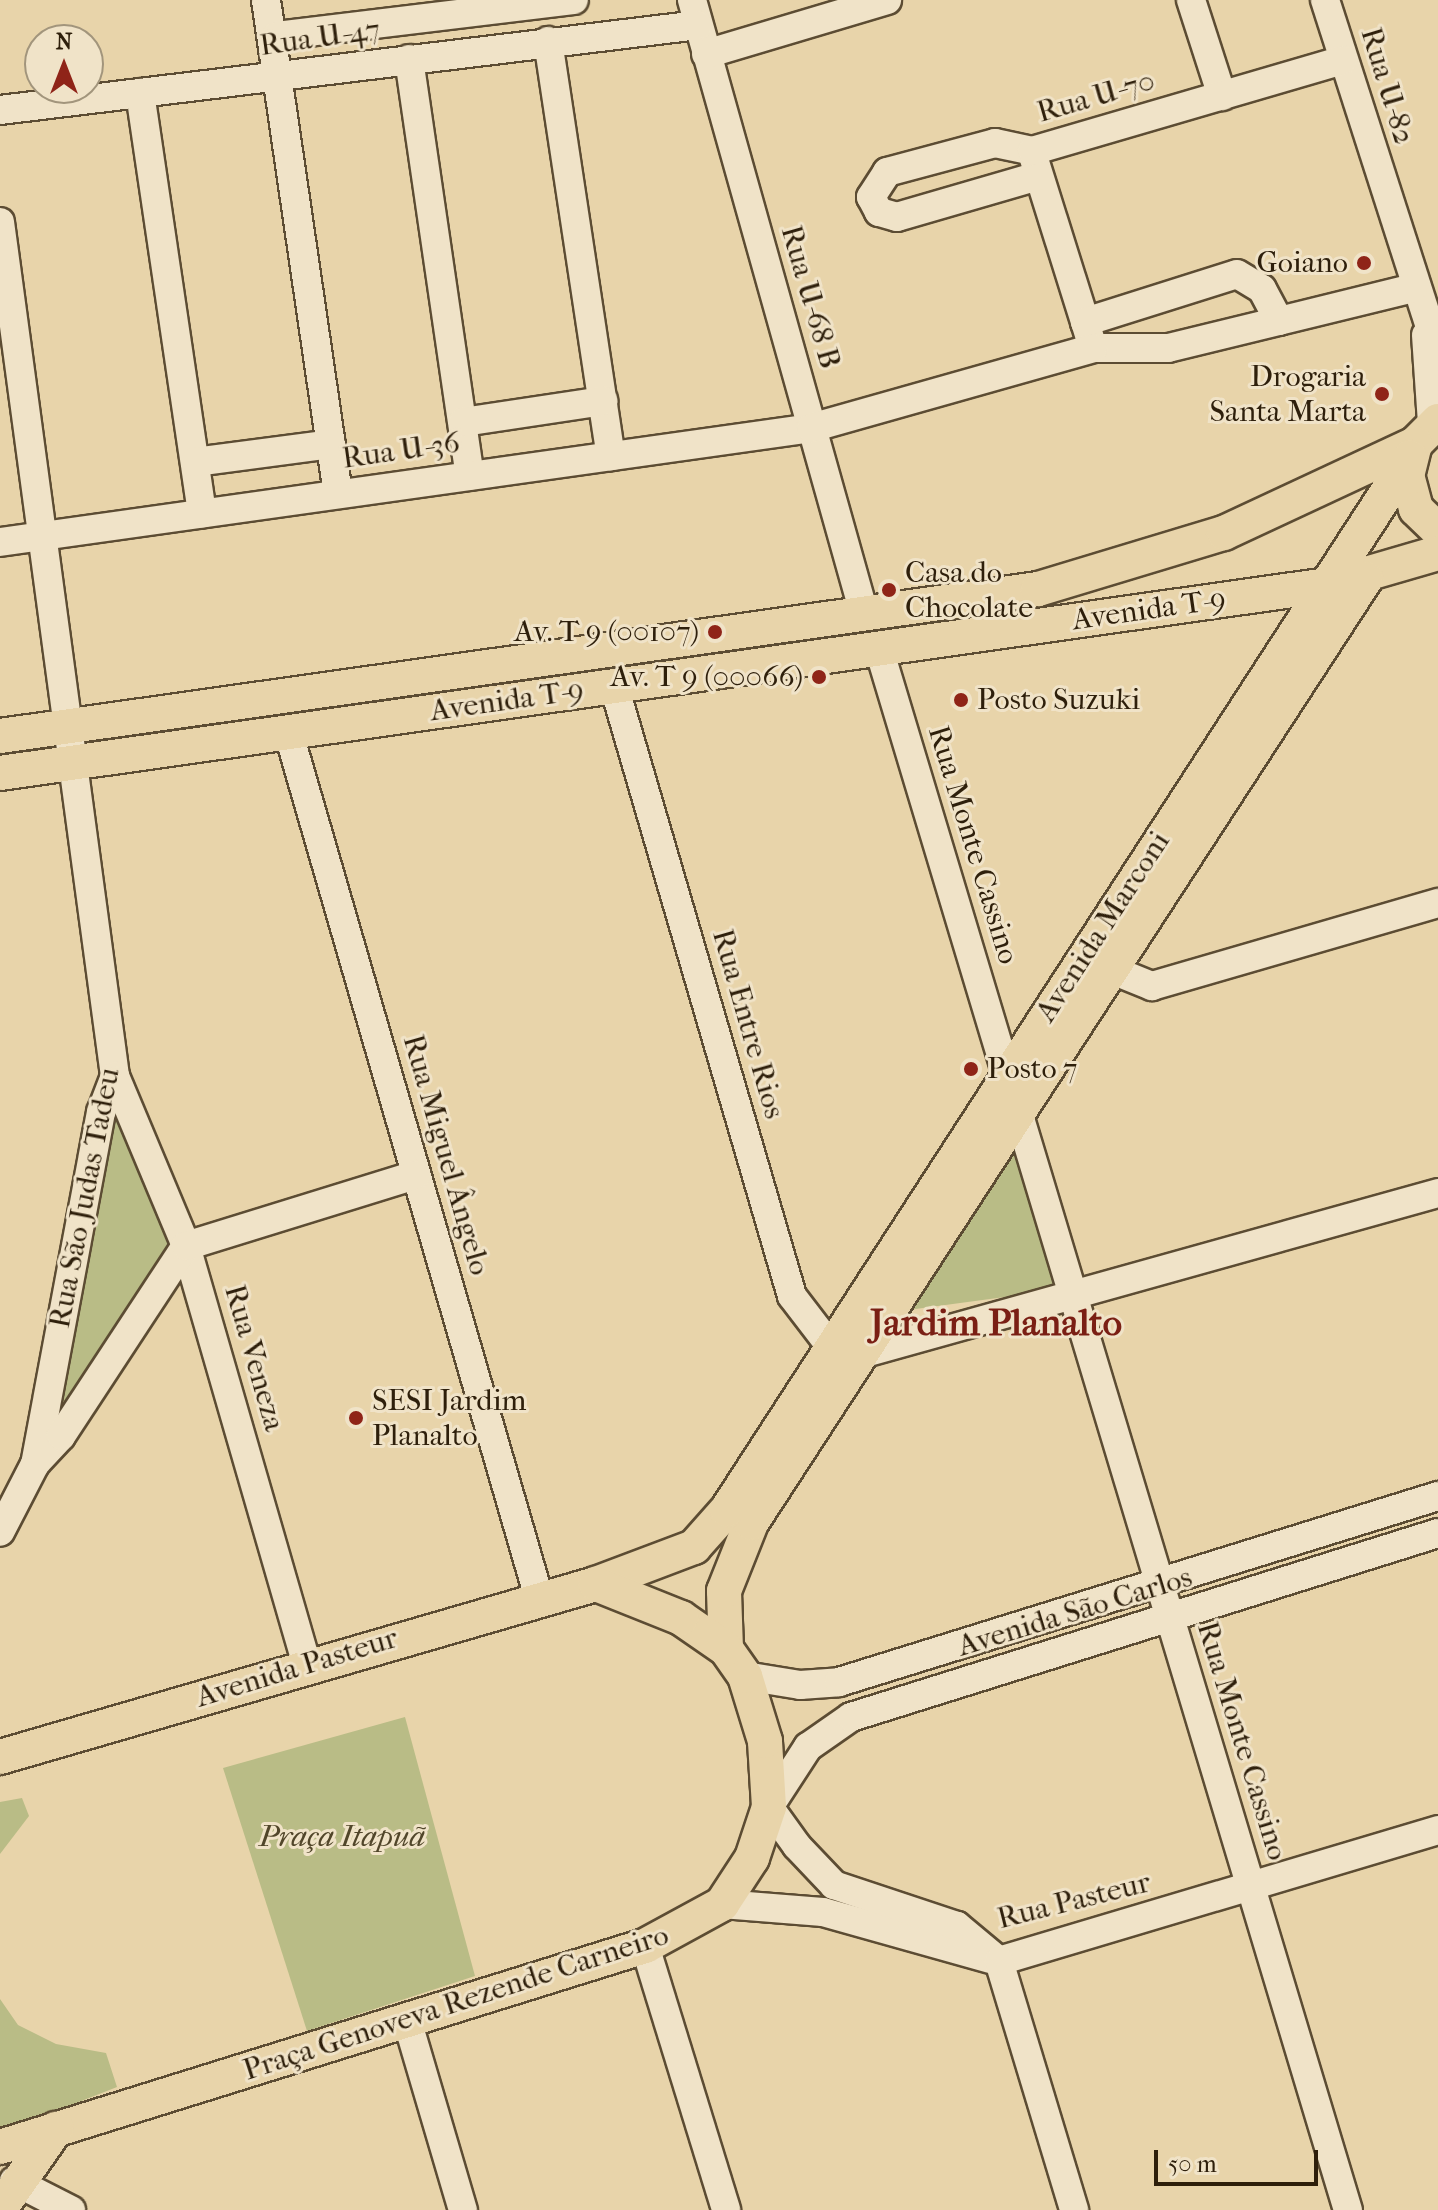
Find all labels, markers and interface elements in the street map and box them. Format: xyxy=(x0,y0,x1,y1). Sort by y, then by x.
street label: Rua U-47 xyxy=(258,12,382,64)
street label: Rua U-82 xyxy=(1352,23,1422,149)
north arrow xyxy=(24,24,104,104)
text: N xyxy=(56,29,72,55)
street label: Rua U-70 xyxy=(1033,63,1159,131)
street label: Rua U-68 B xyxy=(772,221,848,373)
place label: Goiano xyxy=(1257,245,1348,281)
marker: Goiano xyxy=(1355,254,1373,272)
place label: Drogaria Santa Marta xyxy=(1210,359,1366,430)
marker: Drogaria Santa Marta xyxy=(1373,385,1391,403)
street label: Rua U-36 xyxy=(340,425,462,477)
place label: Casa do Chocolate xyxy=(905,555,1033,626)
marker: Casa do Chocolate xyxy=(880,581,898,599)
street label: Avenida T-9 xyxy=(1070,581,1228,639)
place label: Av. T 9 (00107) xyxy=(514,614,699,650)
marker: Av. T 9 (00107) xyxy=(706,623,724,641)
place label: Av. T 9 (00066) xyxy=(610,659,803,695)
marker: Av. T 9 (00066) xyxy=(810,668,828,686)
street label: Avenida T-9 xyxy=(428,672,586,730)
place label: Posto Suzuki xyxy=(977,682,1140,718)
marker: Posto Suzuki xyxy=(952,691,970,709)
street label: Rua Monte Cassino xyxy=(920,721,1026,969)
street label: Avenida Marconi xyxy=(1028,825,1178,1029)
street label: Rua Entre Rios xyxy=(704,925,792,1123)
street label: Rua Miguel Ângelo xyxy=(394,1031,498,1279)
place label: Posto 7 xyxy=(987,1051,1078,1087)
marker: Posto 7 xyxy=(962,1060,980,1078)
street label: Rua São Judas Tadeu xyxy=(42,1065,128,1331)
street label: Rua Veneza xyxy=(216,1281,292,1435)
district label: Jardim Planalto xyxy=(870,1300,1122,1346)
place label: SESI Jardim Planalto xyxy=(372,1383,526,1454)
marker: SESI Jardim Planalto xyxy=(347,1409,365,1427)
street label: Avenida São Carlos xyxy=(954,1559,1196,1665)
street label: Rua Monte Cassino xyxy=(1189,1617,1295,1865)
street label: Avenida Pasteur xyxy=(192,1620,402,1716)
park label: Praça Itapuã xyxy=(259,1819,425,1855)
street label: Rua Pasteur xyxy=(994,1865,1154,1937)
street label: Praça Genoveva Rezende Carneiro xyxy=(239,1917,673,2089)
scale bar xyxy=(1158,2134,1322,2184)
text: 50 m xyxy=(1168,2150,1217,2178)

